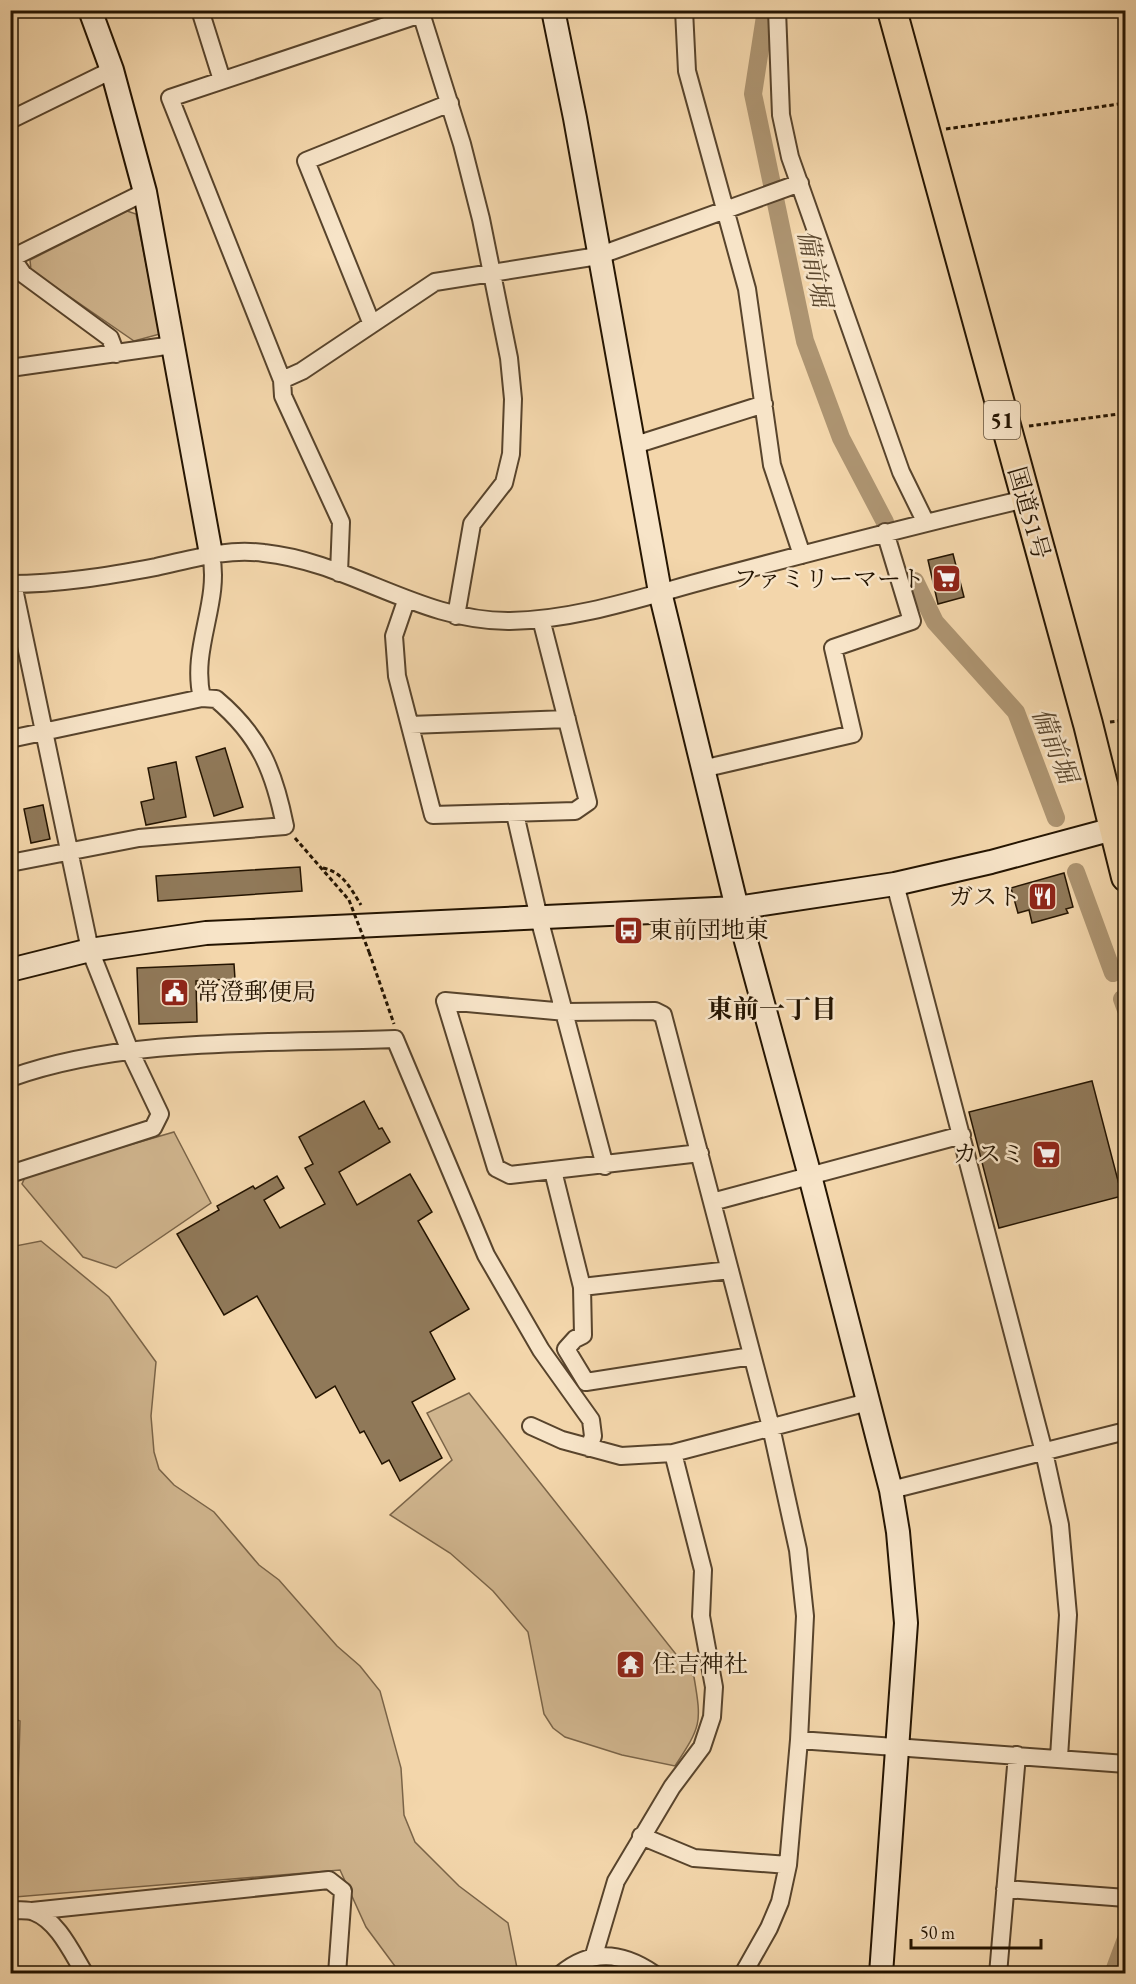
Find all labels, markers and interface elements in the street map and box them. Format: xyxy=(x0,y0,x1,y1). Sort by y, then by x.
water label: 備前堀 xyxy=(790,226,841,314)
road number: 51 xyxy=(984,401,1020,439)
street label: 国道51号 xyxy=(1001,463,1057,563)
place label: ファミリーマート xyxy=(733,563,925,594)
supermarket icon: ファミリーマート xyxy=(930,563,962,595)
water label: 備前堀 xyxy=(1025,702,1087,791)
place label: ガスト xyxy=(949,881,1021,912)
restaurant icon: ガスト xyxy=(1026,881,1058,913)
bus stop icon: 東前団地東 xyxy=(612,914,644,946)
place label: 東前団地東 xyxy=(649,914,769,945)
public building icon: 常澄郵便局 xyxy=(159,976,191,1008)
place label: 常澄郵便局 xyxy=(196,976,316,1007)
district label: 東前一丁目 xyxy=(707,992,837,1026)
place label: カスミ xyxy=(953,1138,1025,1169)
supermarket icon: カスミ xyxy=(1030,1138,1062,1170)
temple icon: 住吉神社 xyxy=(615,1648,647,1680)
place label: 住吉神社 xyxy=(652,1648,748,1679)
scale bar xyxy=(911,1912,1042,1950)
text: 50 m xyxy=(920,1921,955,1944)

